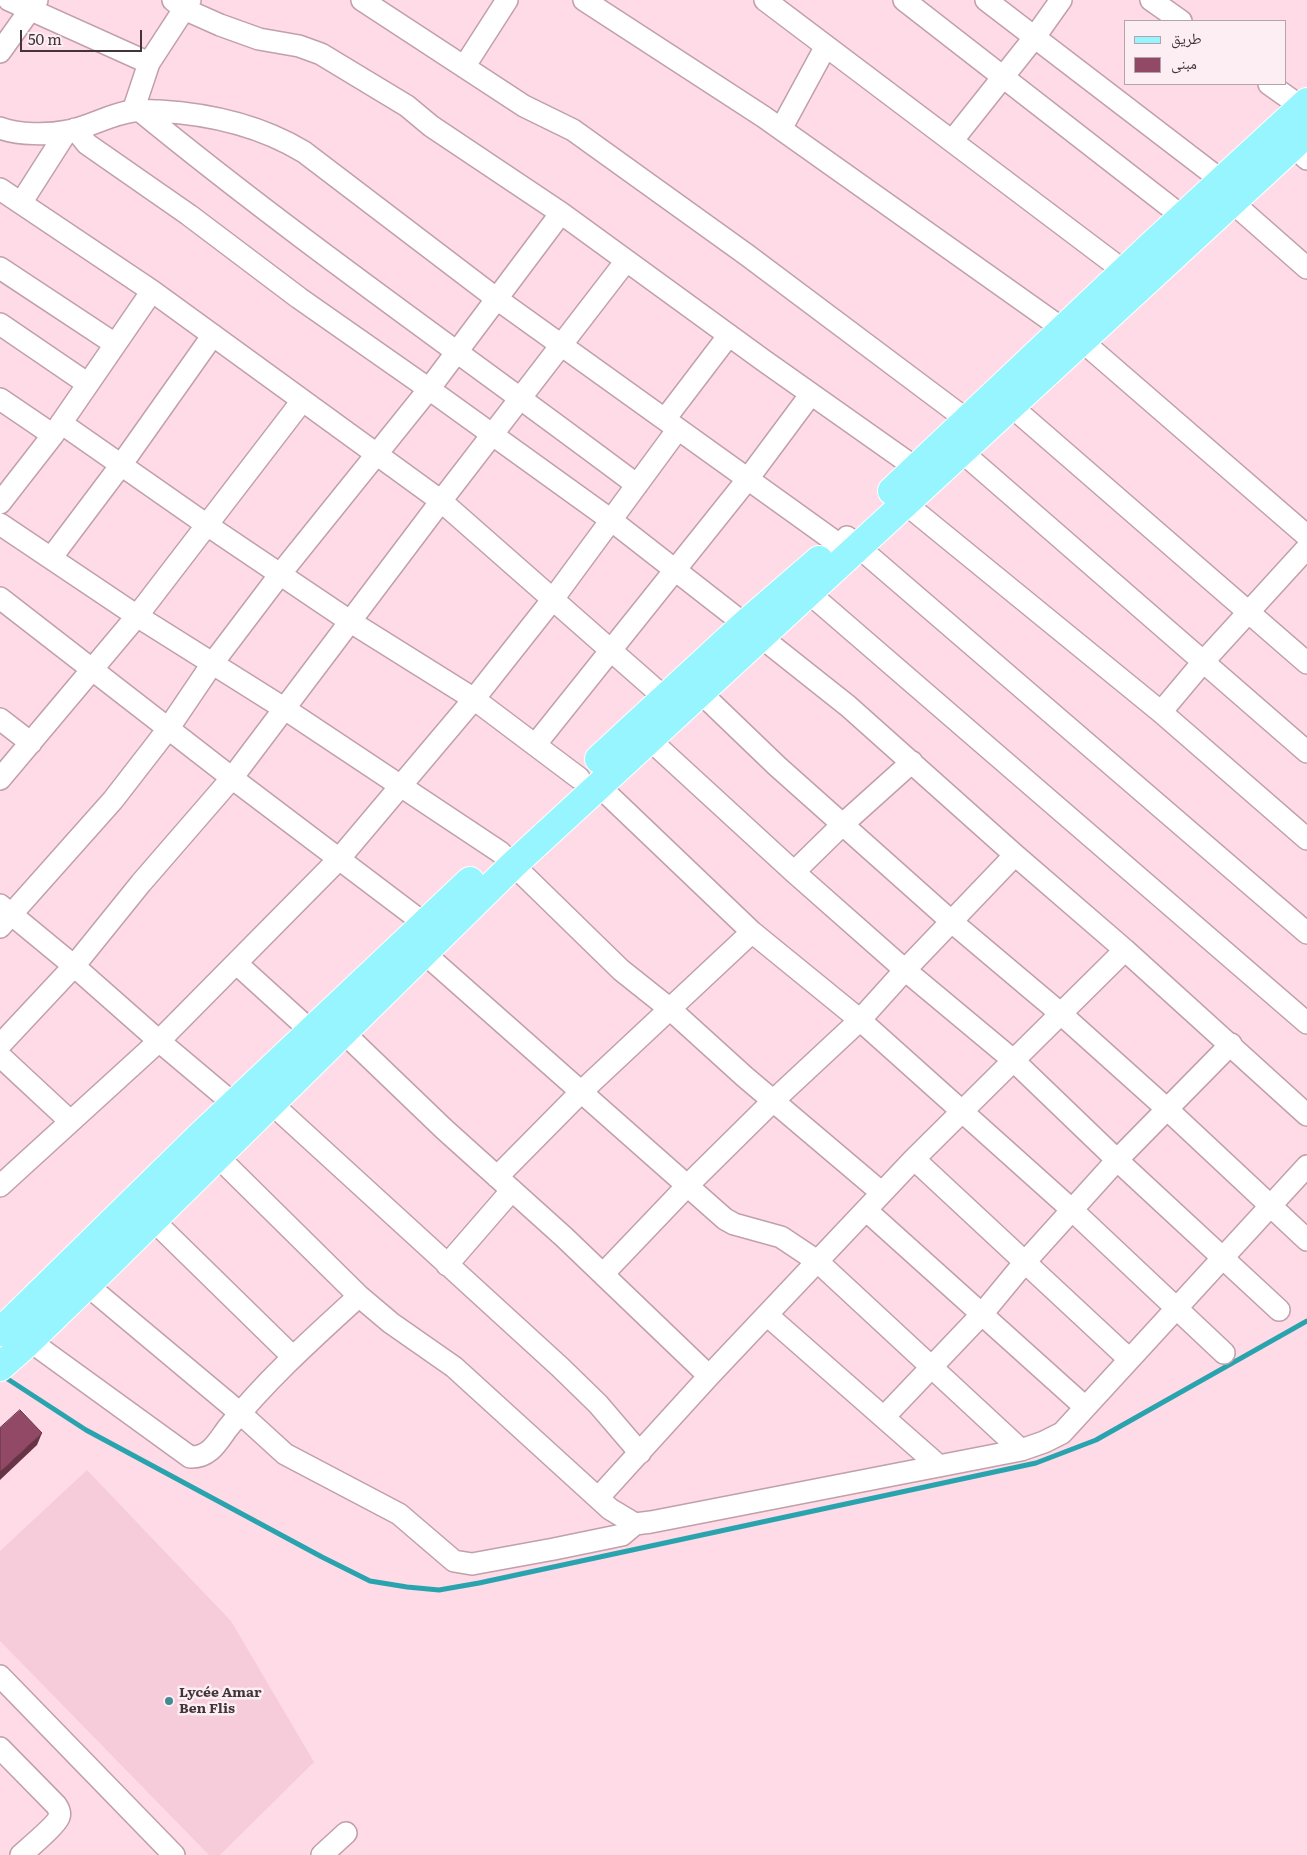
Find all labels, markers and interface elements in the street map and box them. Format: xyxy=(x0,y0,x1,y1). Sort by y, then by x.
scale bar xyxy=(22,20,145,52)
legend xyxy=(1124,20,1287,85)
text: طريق xyxy=(1171,26,1202,49)
text: 50 m xyxy=(28,27,62,50)
text: مبنى xyxy=(1171,51,1197,74)
place label: Lycée Amar Ben Flis xyxy=(179,1685,261,1718)
marker: Lycée Amar Ben Flis xyxy=(163,1695,175,1707)

